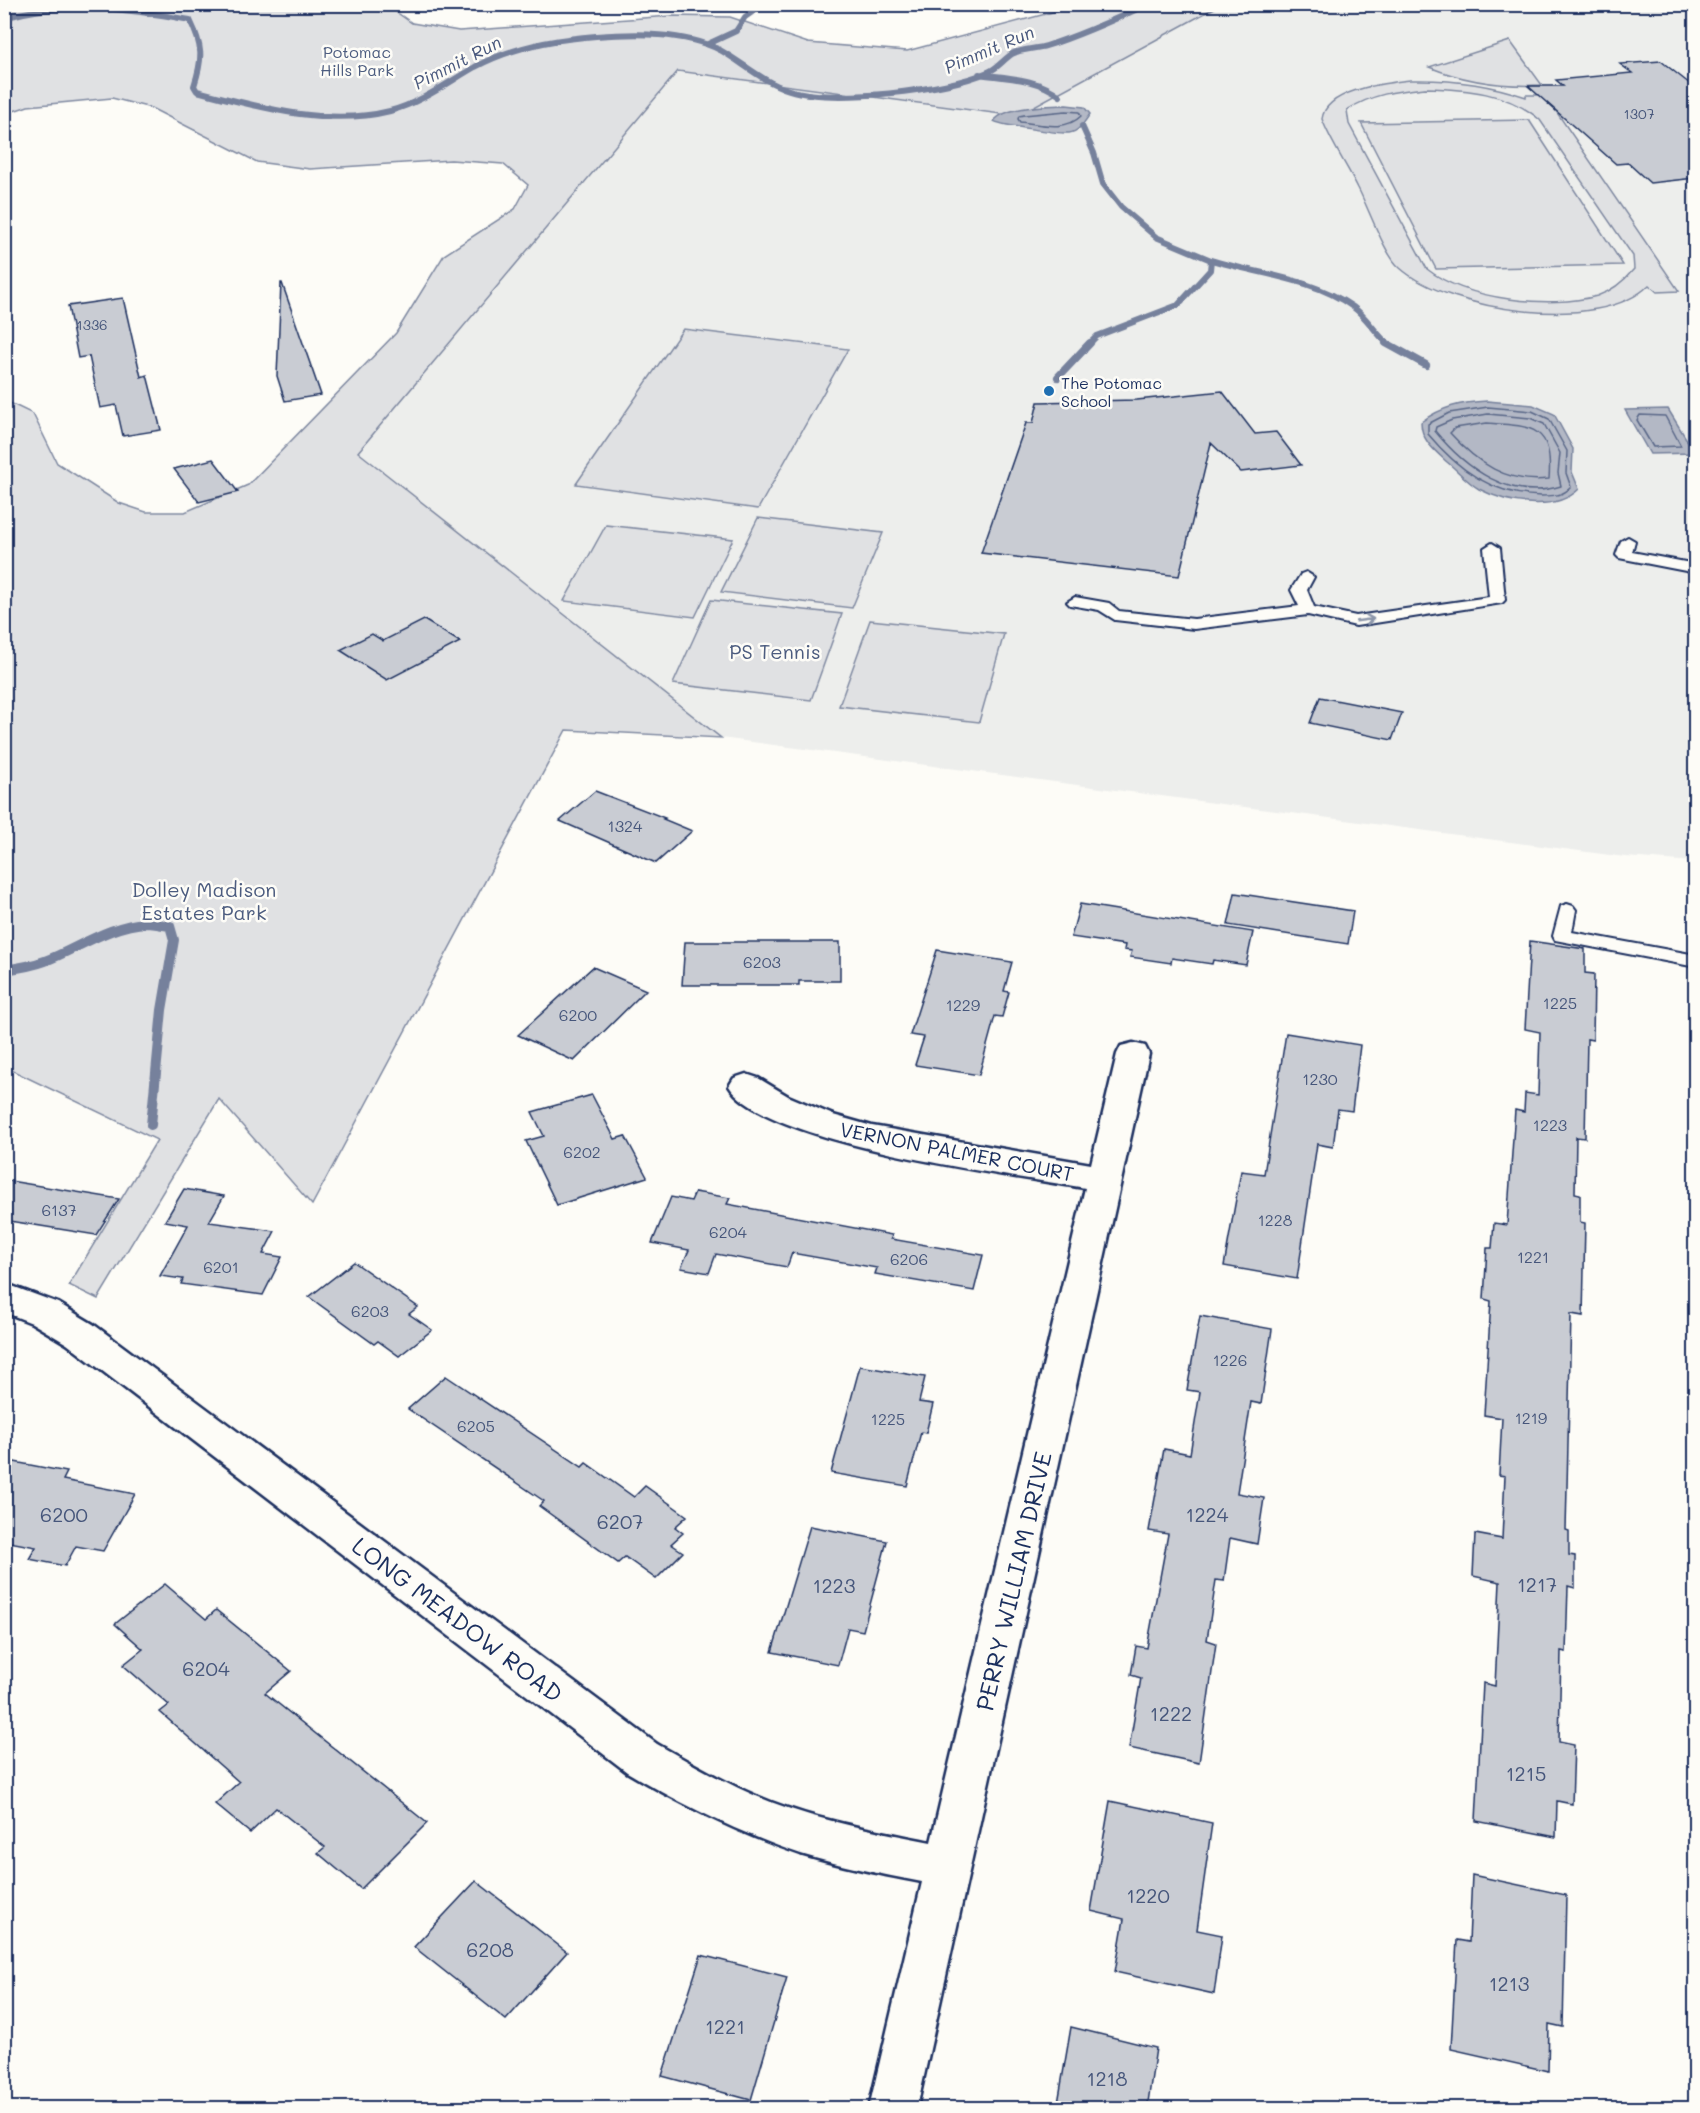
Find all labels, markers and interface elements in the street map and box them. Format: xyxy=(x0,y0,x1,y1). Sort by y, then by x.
water label: Pimmit Run xyxy=(940,19,1038,79)
water label: Pimmit Run xyxy=(409,30,505,94)
park label: Potomac Hills Park xyxy=(320,41,394,80)
house number: 1307 xyxy=(1624,104,1655,123)
house number: 1336 xyxy=(76,315,108,334)
place label: The Potomac School xyxy=(1061,372,1162,411)
marker: The Potomac School xyxy=(1042,384,1056,398)
one-way arrow xyxy=(1355,614,1375,625)
park label: PS Tennis xyxy=(729,638,821,664)
house number: 1324 xyxy=(608,815,643,836)
park label: Dolley Madison Estates Park xyxy=(132,876,276,925)
house number: 6203 xyxy=(743,951,781,972)
house number: 1225 xyxy=(1543,992,1577,1013)
house number: 1229 xyxy=(946,994,980,1015)
house number: 6200 xyxy=(559,1004,597,1025)
house number: 1230 xyxy=(1302,1068,1338,1089)
house number: 1223 xyxy=(1533,1114,1567,1135)
street label: VERNON PALMER COURT xyxy=(838,1116,1076,1186)
house number: 6202 xyxy=(563,1141,601,1162)
house number: 6137 xyxy=(41,1199,77,1220)
house number: 1228 xyxy=(1258,1209,1293,1230)
house number: 6204 xyxy=(709,1221,748,1242)
house number: 1221 xyxy=(1517,1246,1549,1267)
house number: 6206 xyxy=(890,1248,928,1269)
house number: 6201 xyxy=(203,1256,239,1277)
house number: 6203 xyxy=(351,1300,389,1321)
house number: 1226 xyxy=(1213,1349,1247,1370)
house number: 1219 xyxy=(1515,1407,1547,1428)
house number: 1225 xyxy=(871,1408,905,1429)
house number: 6205 xyxy=(457,1415,495,1436)
street label: PERRY WILLIAM DRIVE xyxy=(968,1448,1058,1714)
house number: 6200 xyxy=(40,1501,88,1527)
house number: 1224 xyxy=(1186,1501,1229,1527)
house number: 6207 xyxy=(597,1508,643,1534)
street label: LONG MEADOW ROAD xyxy=(346,1530,570,1708)
house number: 1217 xyxy=(1517,1571,1557,1597)
house number: 1223 xyxy=(813,1572,855,1598)
house number: 6204 xyxy=(182,1655,230,1681)
house number: 1222 xyxy=(1150,1700,1192,1726)
house number: 1215 xyxy=(1506,1760,1546,1786)
house number: 1220 xyxy=(1126,1882,1170,1908)
house number: 6208 xyxy=(466,1936,514,1962)
house number: 1213 xyxy=(1489,1970,1529,1996)
house number: 1221 xyxy=(705,2013,745,2039)
house number: 1218 xyxy=(1086,2065,1128,2091)

